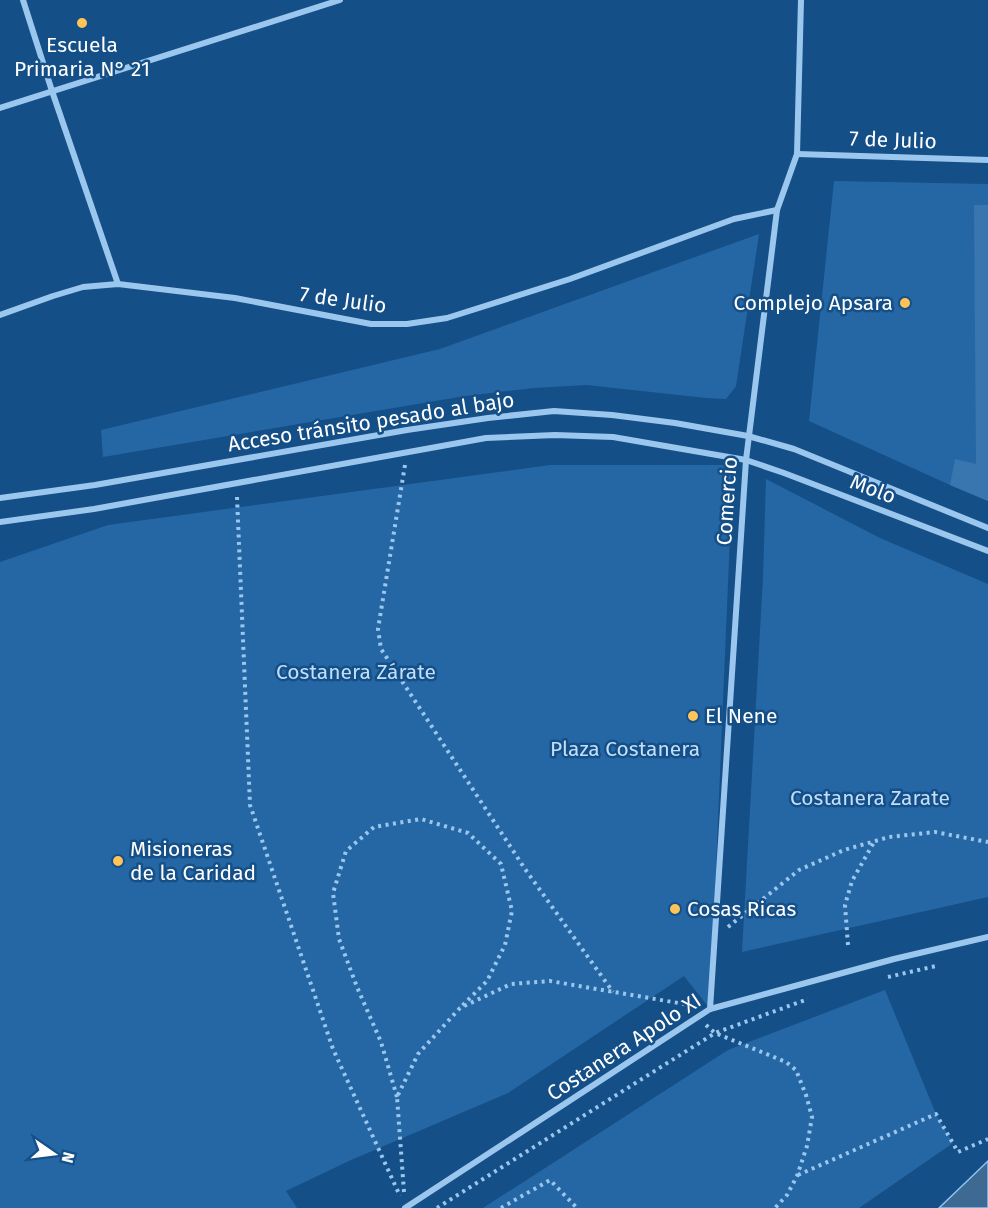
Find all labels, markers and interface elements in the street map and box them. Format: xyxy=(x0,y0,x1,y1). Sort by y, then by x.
marker: Escuela Primaria N° 21 xyxy=(75,16,89,30)
place label: Escuela Primaria N° 21 xyxy=(14,32,150,82)
street label: 7 de Julio xyxy=(849,125,937,155)
street label: 7 de Julio xyxy=(298,281,388,319)
place label: Complejo Apsara xyxy=(733,290,893,316)
marker: Complejo Apsara xyxy=(898,296,912,310)
street label: Acceso tránsito pesado al bajo xyxy=(226,386,516,458)
street label: Comercio xyxy=(711,456,743,546)
street label: Molo xyxy=(846,468,900,510)
park label: Costanera Zárate xyxy=(276,659,436,685)
place label: El Nene xyxy=(705,703,777,729)
marker: El Nene xyxy=(686,709,700,723)
park label: Plaza Costanera xyxy=(550,736,700,762)
park label: Costanera Zarate xyxy=(790,785,950,811)
place label: Misioneras de la Caridad xyxy=(130,836,256,886)
marker: Misioneras de la Caridad xyxy=(111,854,125,868)
place label: Cosas Ricas xyxy=(687,896,796,922)
marker: Cosas Ricas xyxy=(668,902,682,916)
street label: Costanera Apolo XI xyxy=(542,987,706,1107)
north arrow xyxy=(24,1124,84,1184)
text: N xyxy=(58,1150,79,1165)

